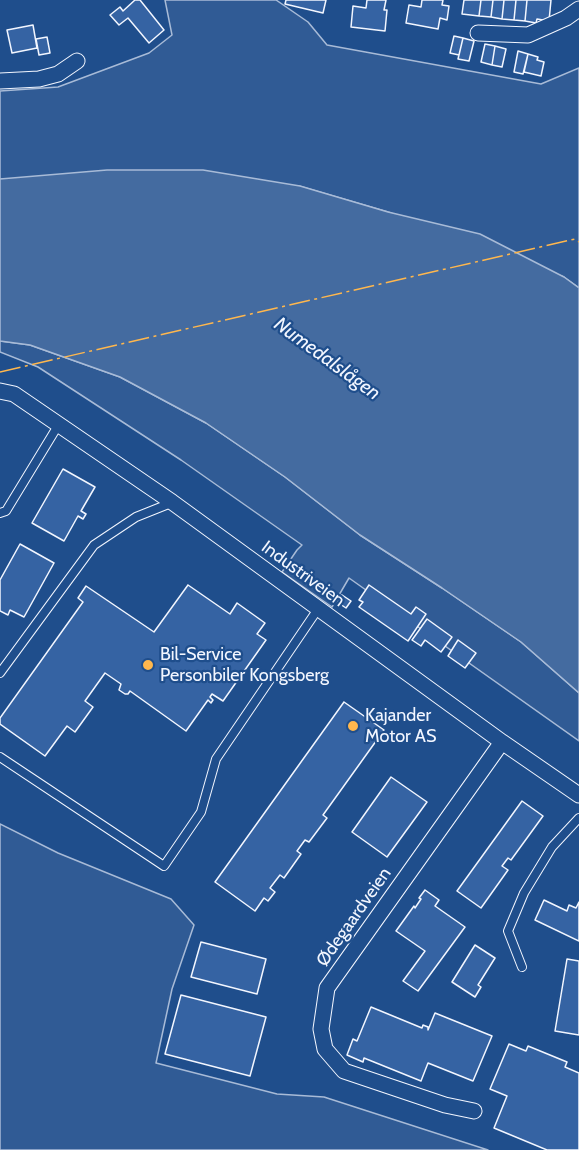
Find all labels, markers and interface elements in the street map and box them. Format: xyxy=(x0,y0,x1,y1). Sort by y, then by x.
water label: Numedalslågen xyxy=(269,312,385,406)
street label: Industriveien xyxy=(257,536,349,612)
place label: Bil-Service Personbiler Kongsberg xyxy=(160,644,329,686)
marker: Bil-Service Personbiler Kongsberg xyxy=(141,658,155,672)
place label: Kajander Motor AS xyxy=(365,705,436,748)
marker: Kajander Motor AS xyxy=(346,719,360,733)
street label: Ødegaardveien xyxy=(312,863,396,971)

